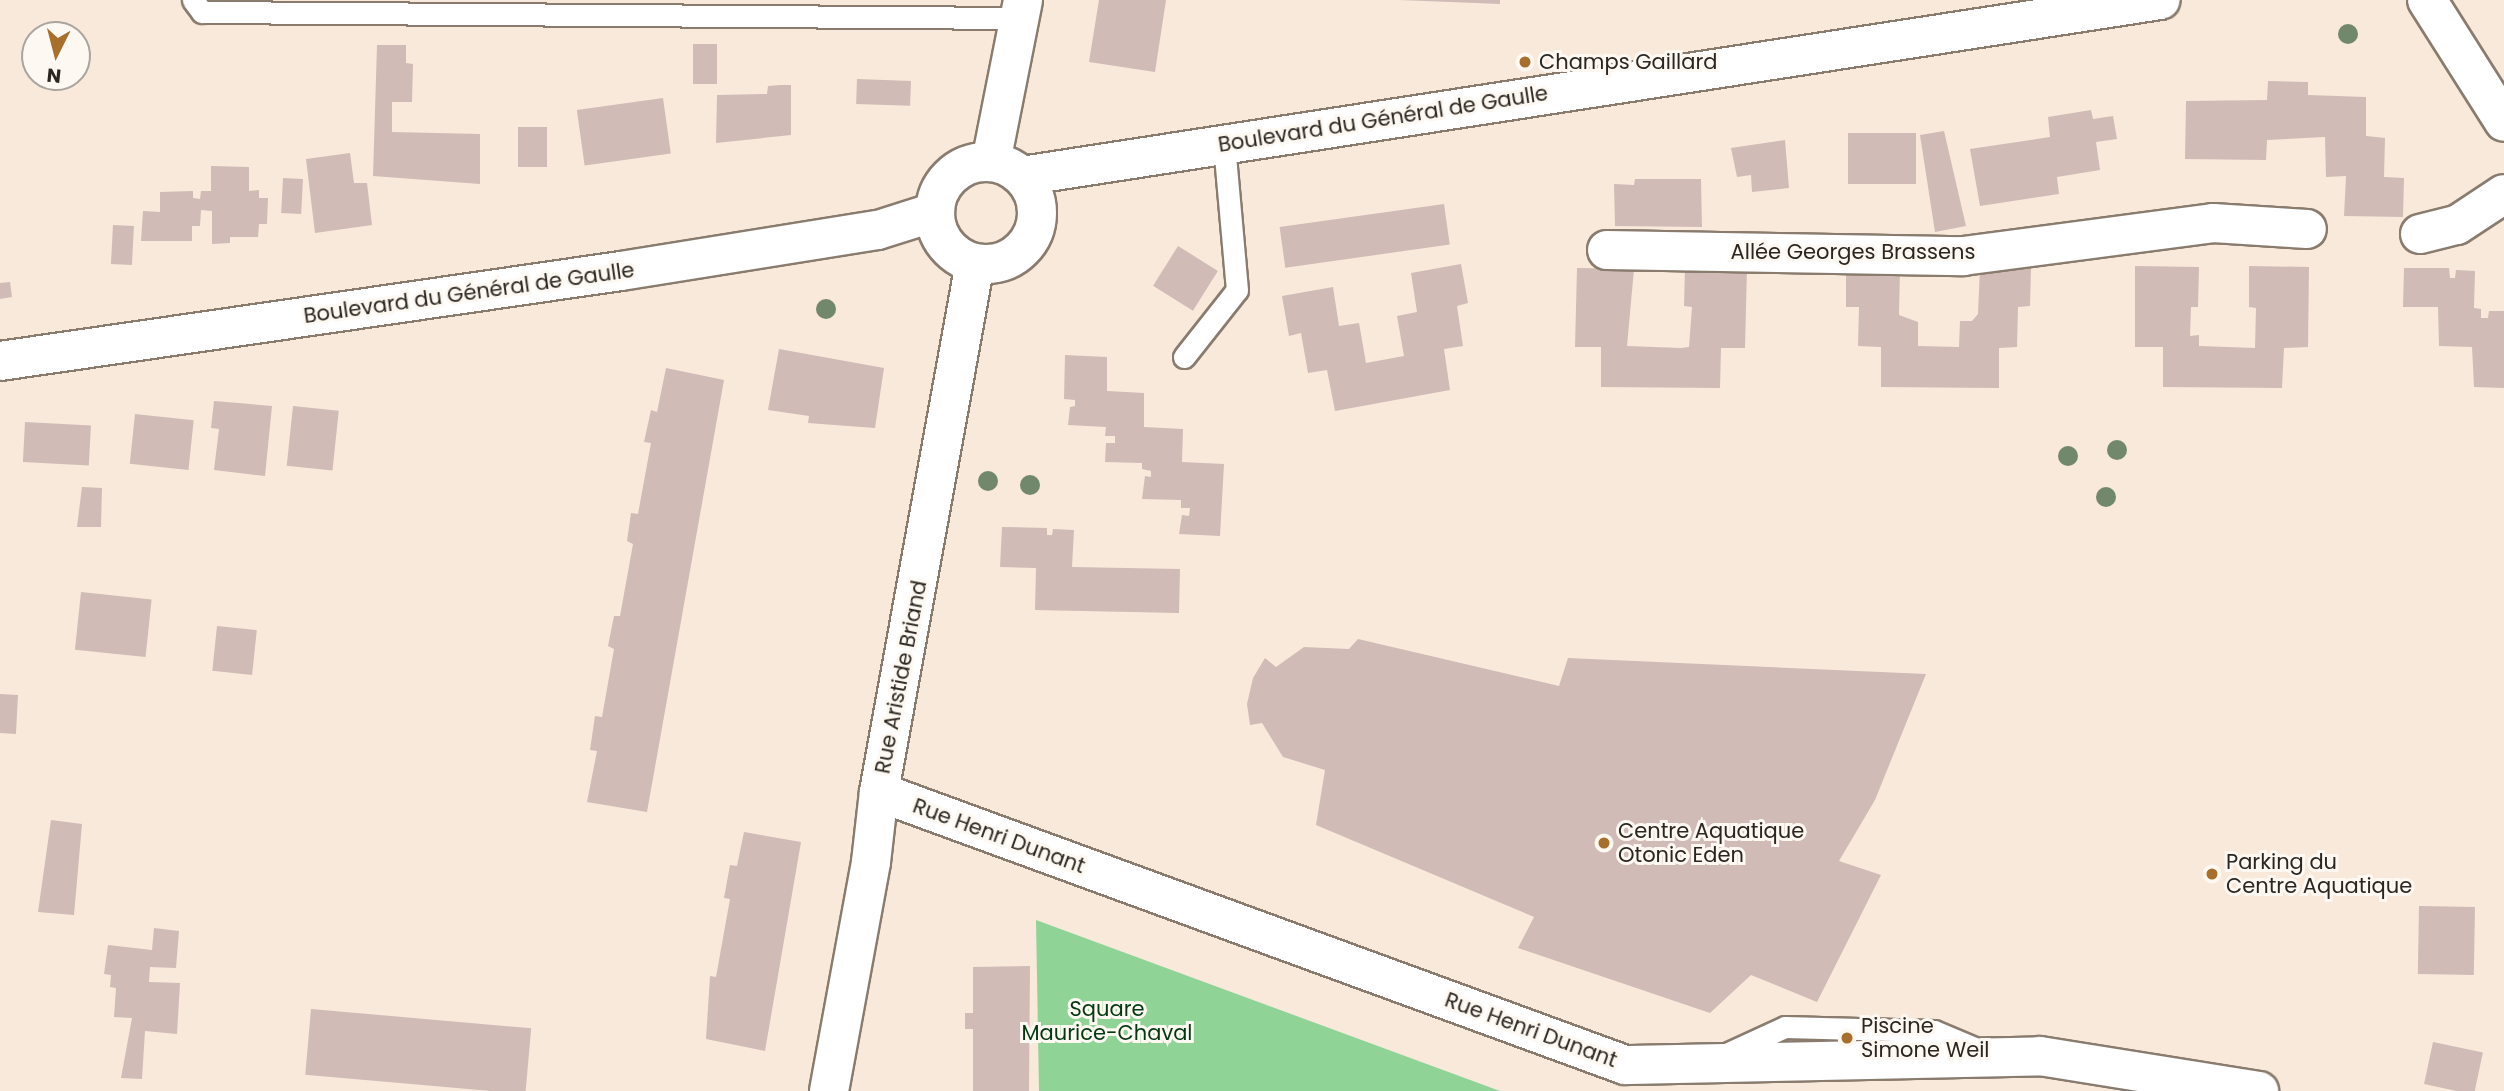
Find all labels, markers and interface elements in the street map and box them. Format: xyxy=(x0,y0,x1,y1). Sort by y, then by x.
north arrow xyxy=(21,21,91,91)
place label: Champs Gaillard xyxy=(1539,49,1717,75)
marker: Champs Gaillard xyxy=(1517,54,1533,70)
text: N xyxy=(45,61,62,90)
street label: Boulevard du Général de Gaulle xyxy=(1216,80,1550,158)
street label: Allée Georges Brassens xyxy=(1731,239,1975,265)
street label: Boulevard du Général de Gaulle xyxy=(302,257,636,329)
street label: Rue Aristide Briand xyxy=(870,578,932,776)
street label: Rue Henri Dunant xyxy=(909,793,1089,879)
place label: Centre Aquatique Otonic Eden xyxy=(1618,818,1804,868)
marker: Centre Aquatique Otonic Eden xyxy=(1596,835,1612,851)
place label: Parking du Centre Aquatique xyxy=(2226,849,2412,899)
marker: Parking du Centre Aquatique xyxy=(2204,866,2220,882)
street label: Rue Henri Dunant xyxy=(1441,987,1621,1073)
park label: Square Maurice-Chaval xyxy=(1021,996,1193,1046)
place label: Piscine Simone Weil xyxy=(1861,1013,1989,1063)
marker: Piscine Simone Weil xyxy=(1839,1030,1855,1046)

